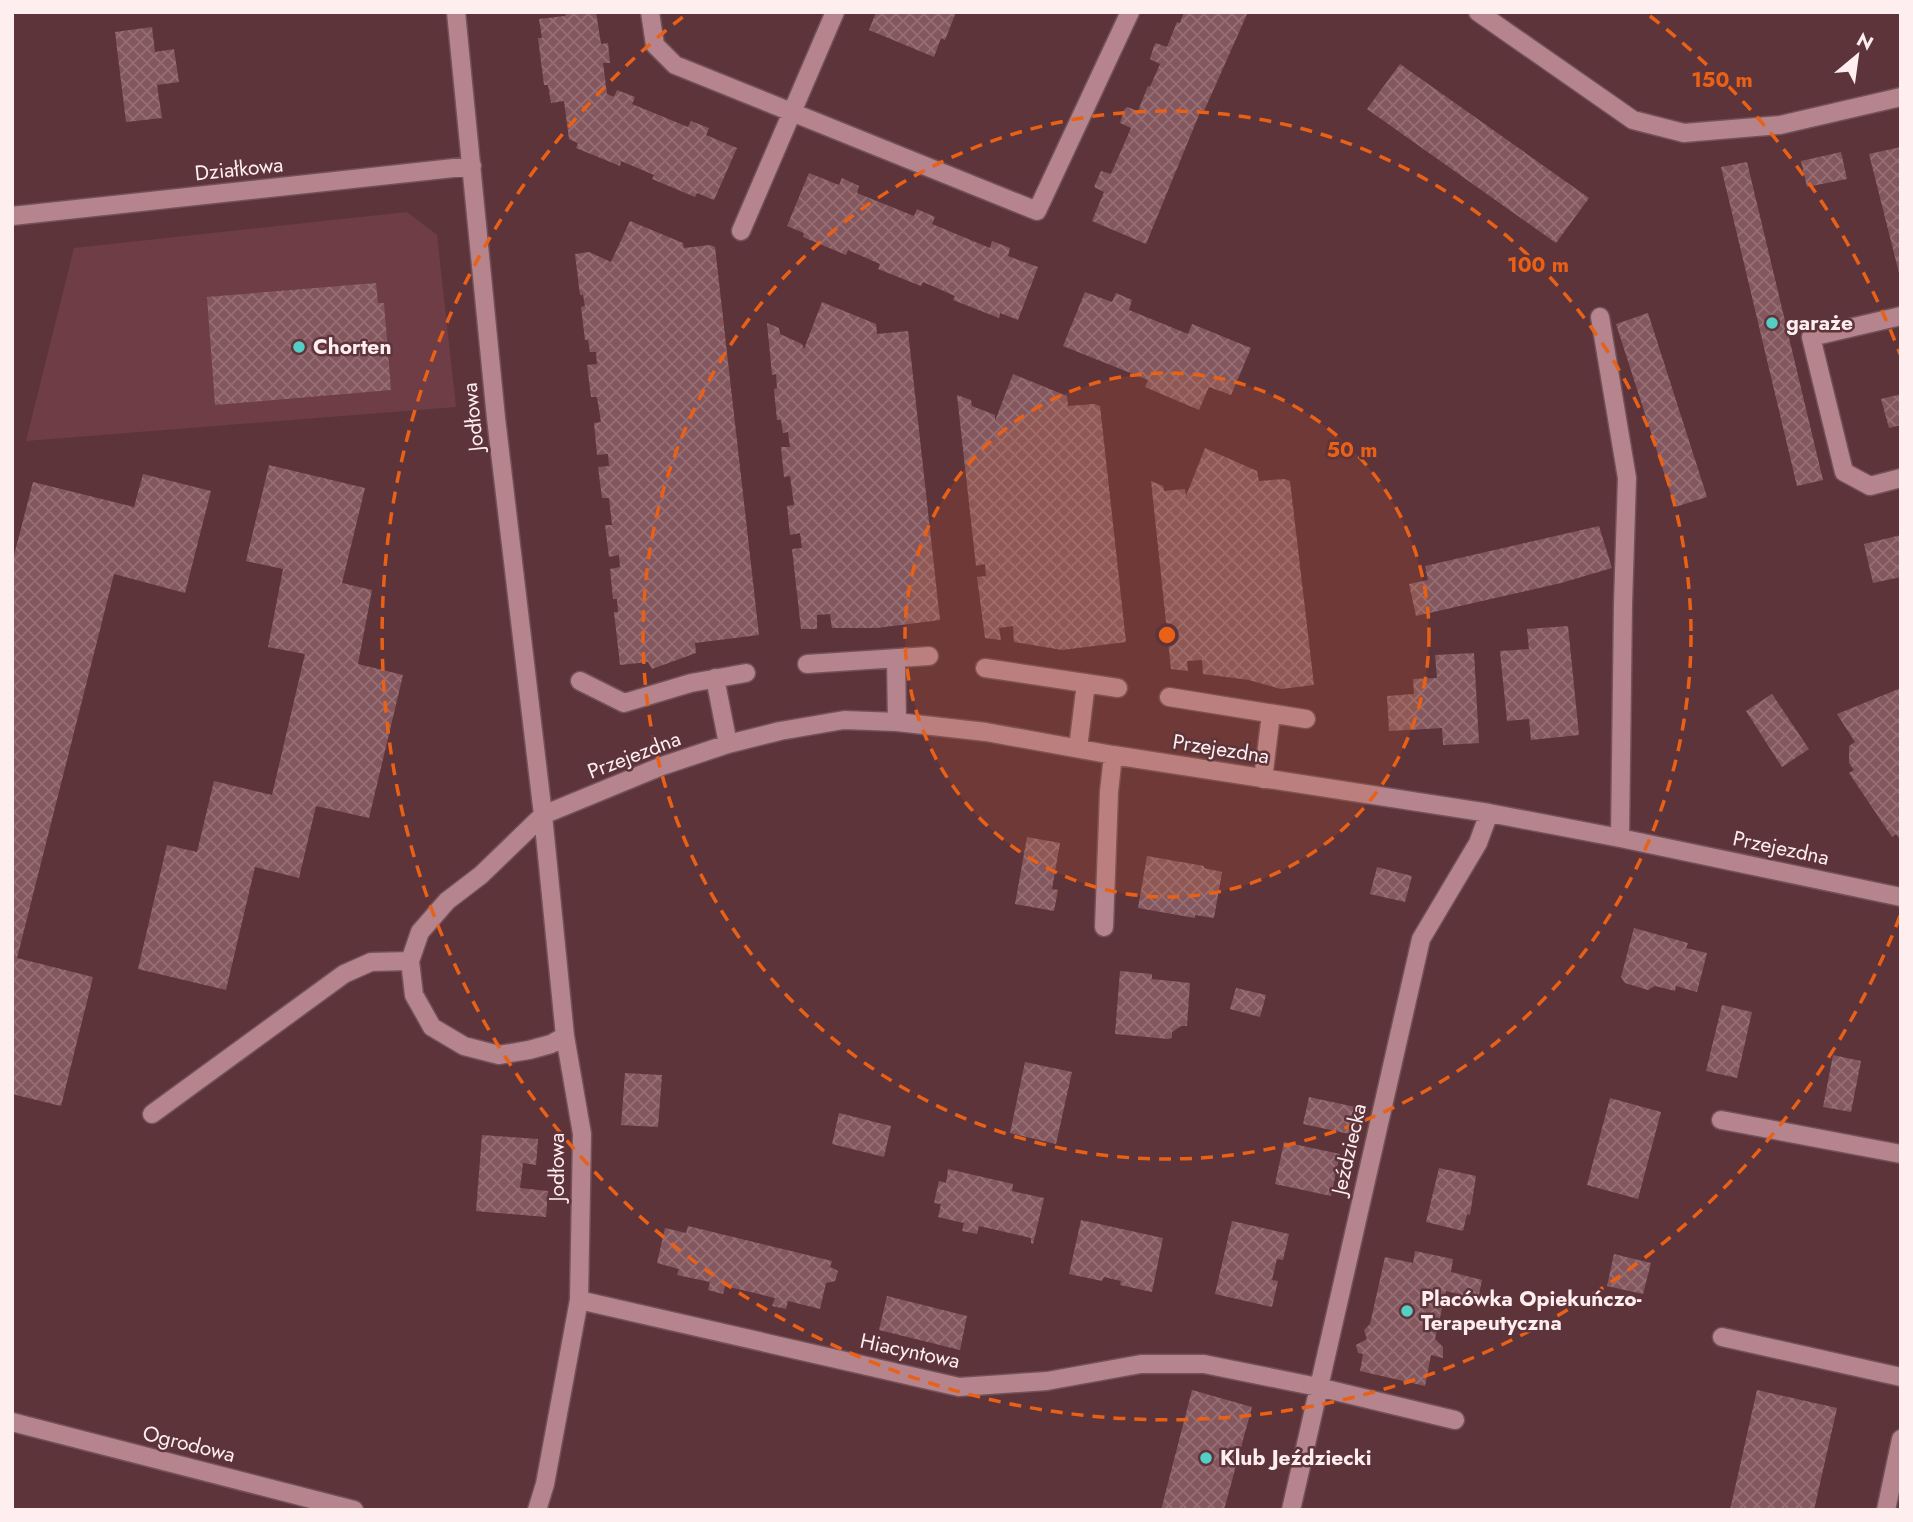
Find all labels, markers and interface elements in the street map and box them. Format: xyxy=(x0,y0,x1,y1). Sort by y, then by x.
north arrow xyxy=(1822,21,1892,91)
text: N xyxy=(1852,26,1878,57)
text: 150 m xyxy=(1691,65,1753,95)
street label: Działkowa xyxy=(193,149,285,189)
text: 100 m xyxy=(1507,250,1569,280)
place label: garaże xyxy=(1786,308,1853,338)
marker: garaże xyxy=(1764,315,1780,331)
place label: Chorten xyxy=(313,332,391,362)
marker: Chorten xyxy=(291,339,307,355)
street label: Jodłowa xyxy=(454,381,492,456)
text: 50 m xyxy=(1327,435,1377,465)
centre of rings xyxy=(1155,623,1179,647)
street label: Przejezdna xyxy=(583,724,685,786)
street label: Przejezdna xyxy=(1170,727,1272,771)
street label: Przejezdna xyxy=(1730,823,1832,873)
street label: Jeździecka xyxy=(1323,1100,1374,1201)
street label: Jodłowa xyxy=(542,1133,572,1204)
place label: Placówka Opiekuńczo- Terapeutyczna xyxy=(1421,1284,1642,1338)
marker: Placówka Opiekuńczo- Terapeutyczna xyxy=(1399,1303,1415,1319)
street label: Hiacyntowa xyxy=(857,1326,963,1376)
street label: Ogrodowa xyxy=(140,1418,238,1470)
place label: Klub Jeździecki xyxy=(1220,1443,1372,1473)
marker: Klub Jeździecki xyxy=(1198,1450,1214,1466)

